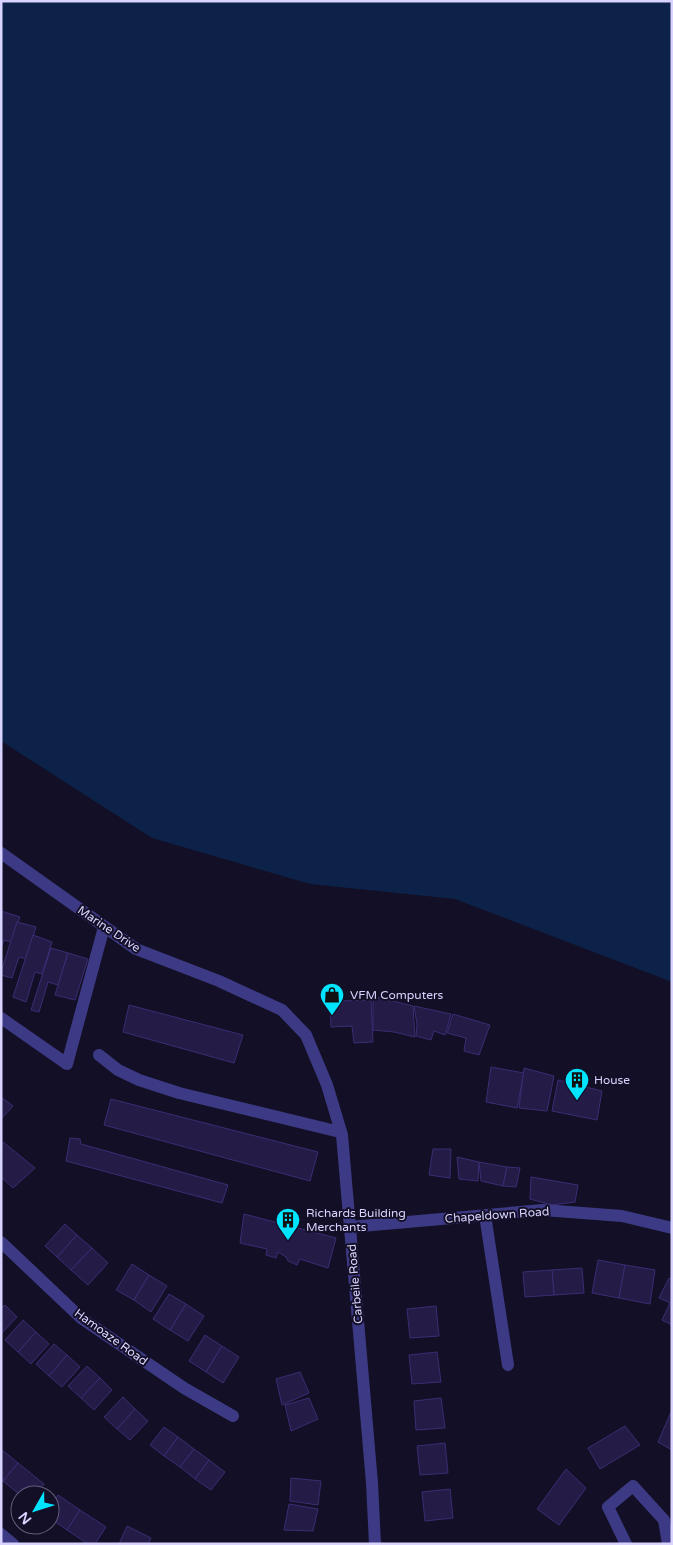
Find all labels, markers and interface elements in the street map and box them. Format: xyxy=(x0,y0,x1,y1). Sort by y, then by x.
street label: Marine Drive xyxy=(75,903,143,955)
shop icon: VFM Computers xyxy=(319,982,345,1016)
place label: VFM Computers xyxy=(350,988,444,1002)
building icon: House xyxy=(564,1067,590,1101)
place label: House xyxy=(594,1073,630,1087)
street label: Chapeldown Road xyxy=(444,1204,550,1226)
place label: Richards Building Merchants xyxy=(306,1206,406,1234)
building icon: Richards Building Merchants xyxy=(275,1207,301,1241)
street label: Carbeile Road xyxy=(345,1243,365,1325)
street label: Hamoaze Road xyxy=(72,1306,150,1368)
north arrow xyxy=(10,1485,60,1535)
text: N xyxy=(15,1508,35,1528)

